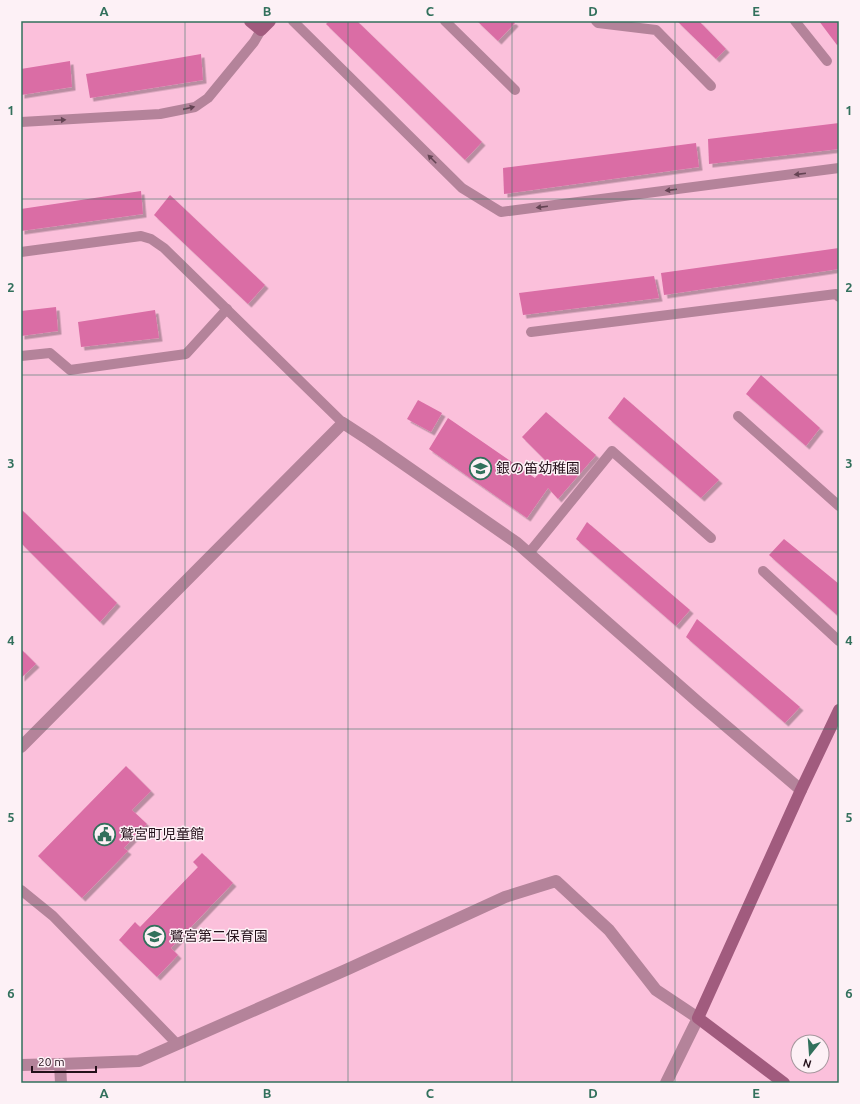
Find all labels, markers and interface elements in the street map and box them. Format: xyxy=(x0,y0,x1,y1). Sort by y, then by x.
text: A xyxy=(99,4,109,18)
text: B xyxy=(263,4,272,18)
text: C xyxy=(426,4,435,18)
text: D xyxy=(588,4,598,18)
text: E xyxy=(752,4,760,18)
text: 1 xyxy=(7,103,15,117)
text: 1 xyxy=(845,103,853,117)
one-way arrow xyxy=(183,104,195,110)
one-way arrow xyxy=(54,116,66,123)
one-way arrow xyxy=(427,154,437,164)
one-way arrow xyxy=(794,170,806,177)
one-way arrow xyxy=(665,187,677,193)
one-way arrow xyxy=(536,204,549,210)
text: 2 xyxy=(7,280,15,294)
text: 2 xyxy=(845,280,853,294)
school or university icon: 銀の笛幼稚園 xyxy=(468,455,494,481)
text: 3 xyxy=(7,456,15,470)
text: 3 xyxy=(845,456,853,470)
place label: 銀の笛幼稚園 xyxy=(496,460,580,476)
text: 4 xyxy=(7,633,15,647)
text: 4 xyxy=(845,633,853,647)
text: 5 xyxy=(7,810,15,824)
text: 5 xyxy=(845,810,853,824)
public building icon: 鷲宮町児童館 xyxy=(92,821,118,847)
place label: 鷲宮町児童館 xyxy=(120,826,204,842)
school or university icon: 鷺宮第二保育園 xyxy=(142,923,168,949)
place label: 鷺宮第二保育園 xyxy=(170,928,268,944)
text: 6 xyxy=(7,986,15,1000)
text: 6 xyxy=(845,986,853,1000)
north arrow xyxy=(790,1034,830,1074)
scale bar xyxy=(32,1048,96,1074)
text: 20 m xyxy=(38,1055,65,1068)
text: N xyxy=(801,1057,813,1071)
text: A xyxy=(99,1086,109,1100)
text: B xyxy=(263,1086,272,1100)
text: C xyxy=(426,1086,435,1100)
text: D xyxy=(588,1086,598,1100)
text: E xyxy=(752,1086,760,1100)

